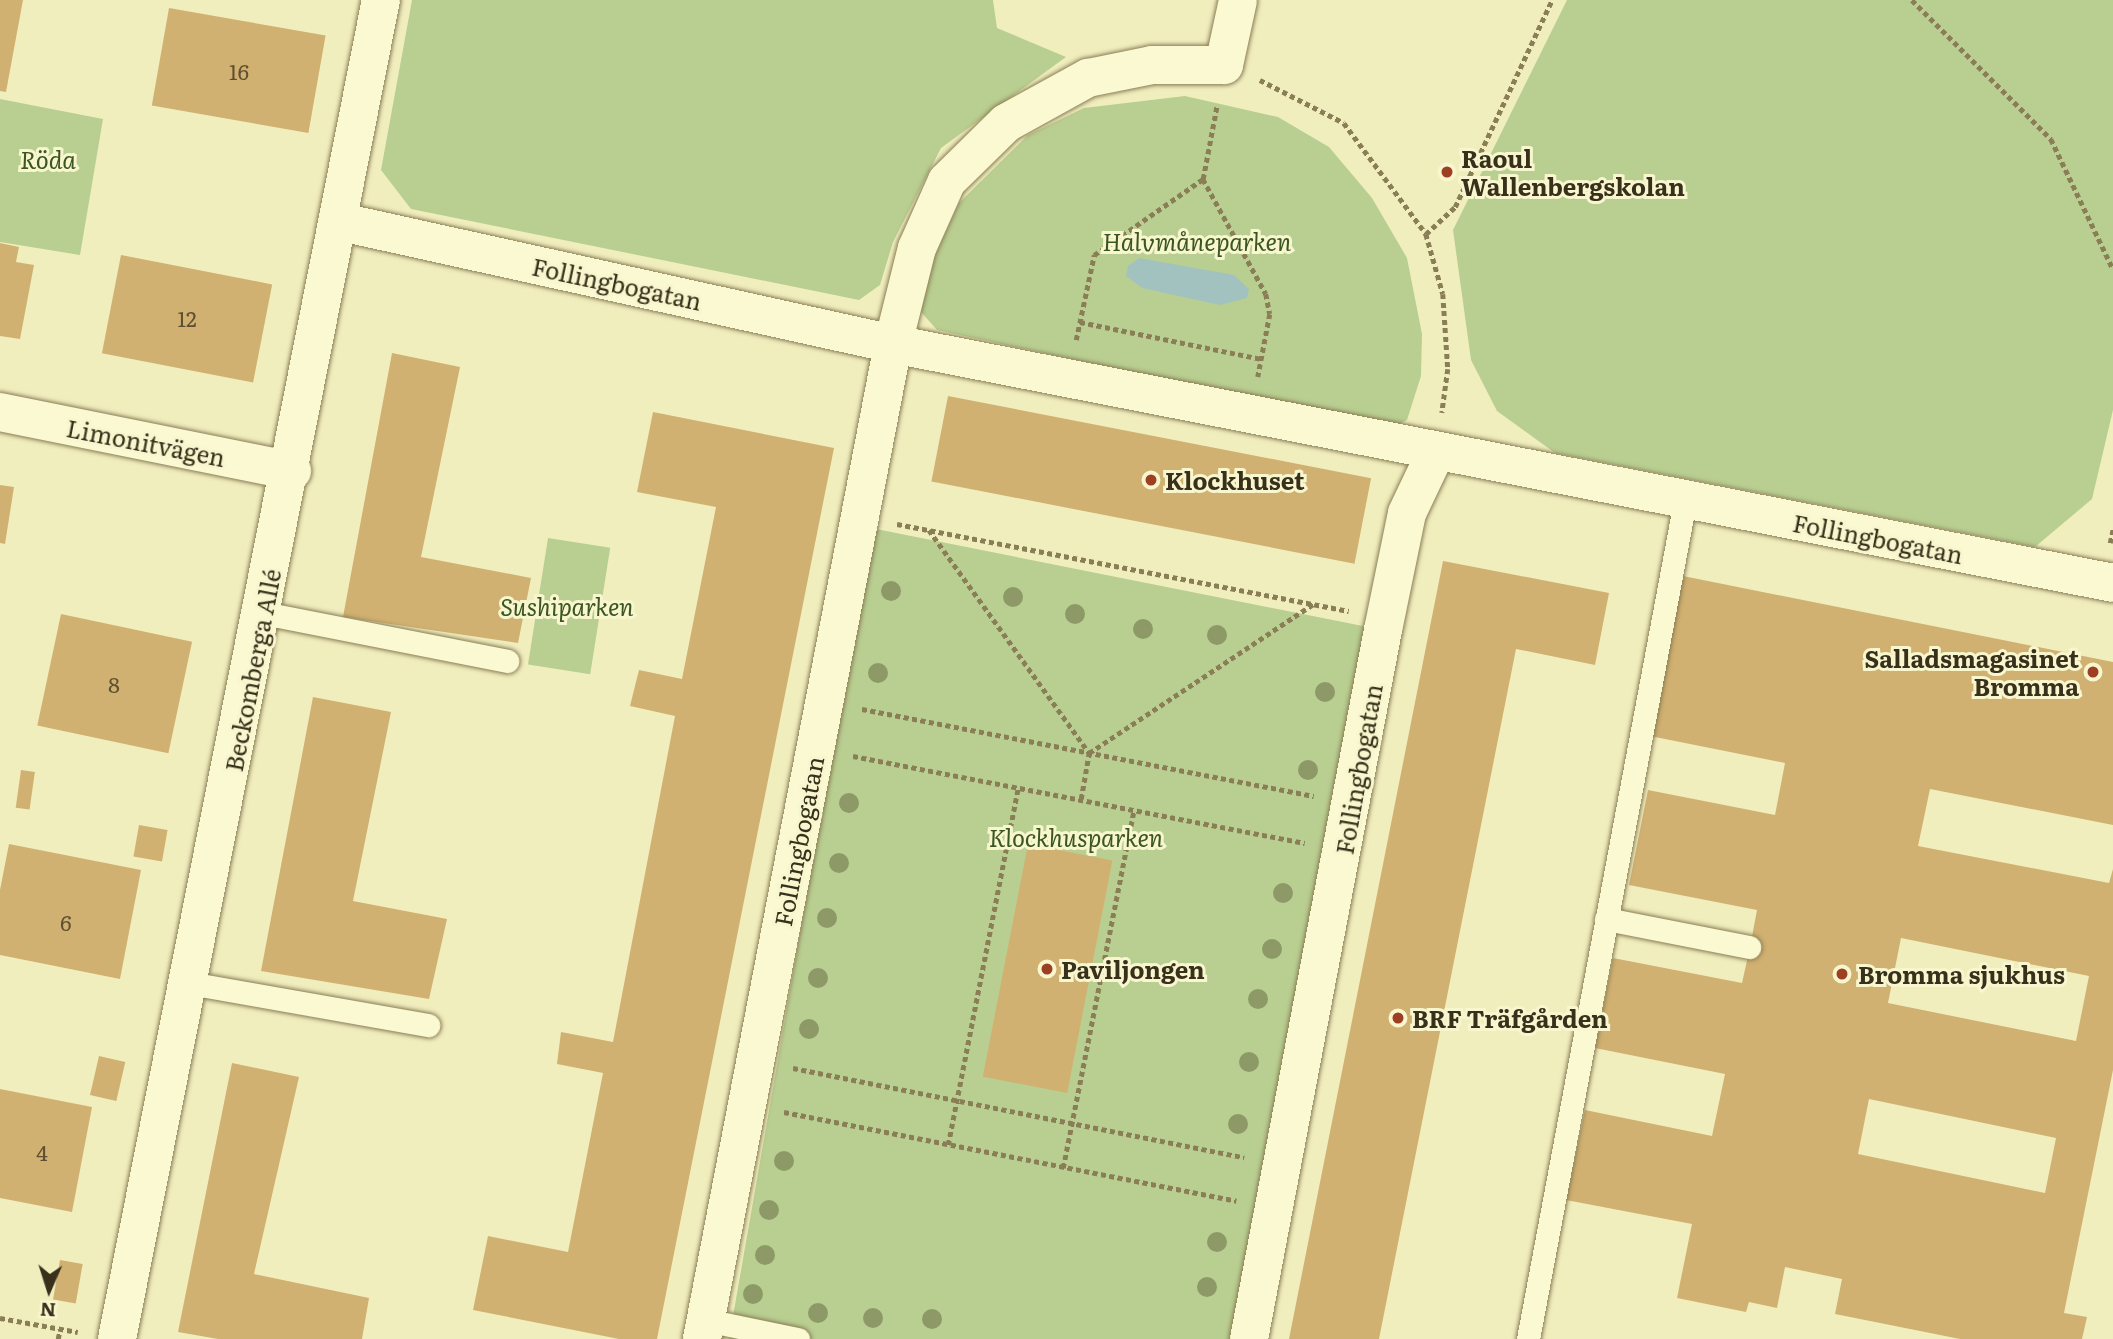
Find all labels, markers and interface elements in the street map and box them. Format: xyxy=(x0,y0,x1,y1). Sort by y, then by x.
house number: 16 xyxy=(229,58,249,84)
place label: Raoul Wallenbergskolan xyxy=(1461,144,1685,200)
park label: Röda xyxy=(20,145,76,173)
marker: Raoul Wallenbergskolan xyxy=(1439,164,1455,180)
park label: Halvmåneparken xyxy=(1103,227,1291,255)
street label: Follingbogatan xyxy=(530,251,704,315)
house number: 12 xyxy=(177,305,197,331)
street label: Limonitvägen xyxy=(64,413,228,471)
place label: Klockhuset xyxy=(1165,466,1305,494)
marker: Klockhuset xyxy=(1143,472,1159,488)
street label: Follingbogatan xyxy=(1791,507,1965,569)
street label: Beckomberga Allé xyxy=(218,566,286,774)
park label: Sushiparken xyxy=(500,592,634,620)
place label: Salladsmagasinet Bromma xyxy=(1865,644,2079,700)
marker: Salladsmagasinet Bromma xyxy=(2085,664,2101,680)
house number: 8 xyxy=(108,671,120,697)
street label: Follingbogatan xyxy=(1329,682,1387,856)
street label: Follingbogatan xyxy=(767,754,829,928)
park label: Klockhusparken xyxy=(989,823,1163,851)
house number: 6 xyxy=(60,909,72,935)
place label: Paviljongen xyxy=(1061,955,1205,983)
place label: Bromma sjukhus xyxy=(1858,960,2065,988)
marker: Paviljongen xyxy=(1039,961,1055,977)
marker: Bromma sjukhus xyxy=(1832,964,1852,984)
place label: BRF Träfgården xyxy=(1412,1004,1608,1032)
marker: BRF Träfgården xyxy=(1390,1010,1406,1026)
house number: 4 xyxy=(36,1139,48,1165)
north arrow xyxy=(14,1255,84,1325)
text: N xyxy=(39,1297,57,1325)

